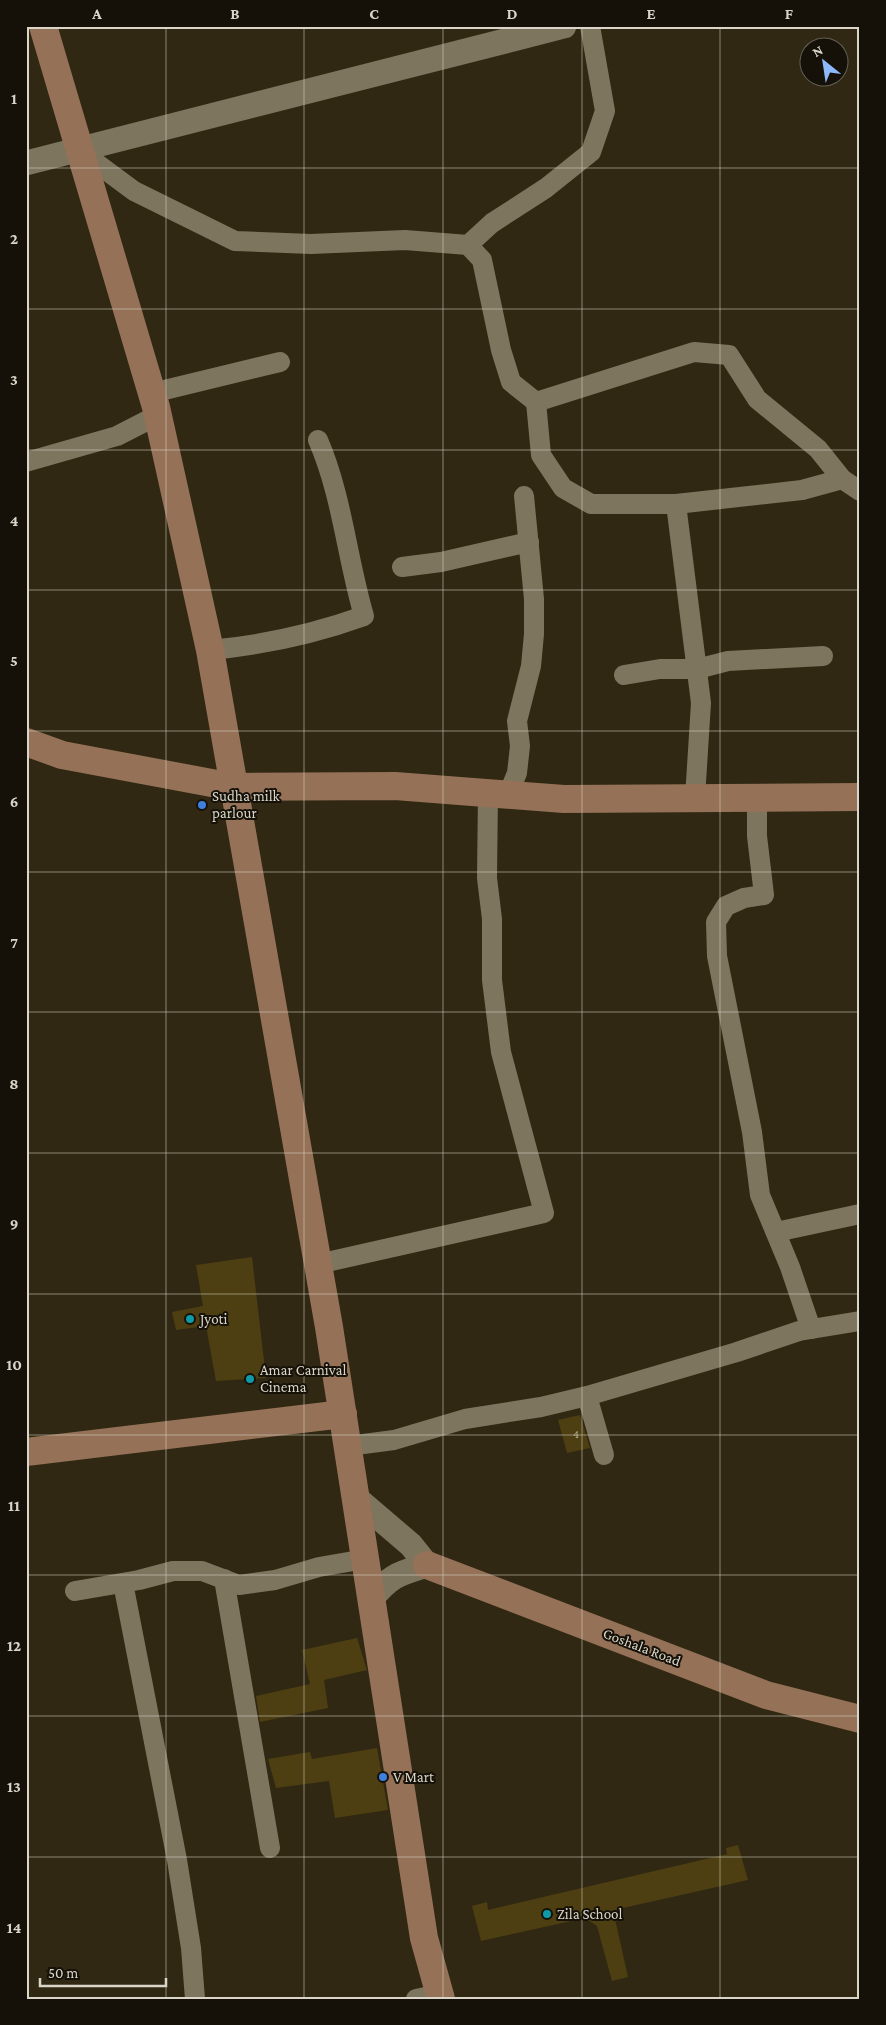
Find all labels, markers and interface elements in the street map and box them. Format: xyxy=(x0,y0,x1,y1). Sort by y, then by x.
text: A xyxy=(91,5,102,22)
text: B xyxy=(230,5,240,22)
text: C xyxy=(369,5,379,22)
text: D xyxy=(506,5,518,22)
text: E xyxy=(646,5,656,22)
text: F xyxy=(785,5,794,22)
north arrow xyxy=(798,38,848,88)
text: N xyxy=(809,41,826,60)
text: 1 xyxy=(11,90,17,107)
text: 2 xyxy=(10,230,18,247)
text: 3 xyxy=(10,371,18,388)
text: 4 xyxy=(10,512,19,529)
text: 5 xyxy=(10,652,18,669)
place label: Sudha milk parlour xyxy=(212,788,281,822)
text: 6 xyxy=(10,793,18,810)
marker: Sudha milk parlour xyxy=(196,799,208,811)
text: 7 xyxy=(10,934,18,951)
text: 8 xyxy=(9,1075,19,1092)
text: 9 xyxy=(10,1215,18,1232)
place label: Jyoti xyxy=(198,1311,228,1328)
marker: Jyoti xyxy=(184,1313,196,1325)
text: 10 xyxy=(6,1356,22,1373)
place label: Amar Carnival Cinema xyxy=(260,1362,346,1395)
marker: Amar Carnival Cinema xyxy=(244,1373,256,1385)
house number: 4 xyxy=(573,1427,579,1441)
text: 11 xyxy=(8,1497,20,1514)
street label: Goshala Road xyxy=(601,1625,683,1669)
text: 12 xyxy=(7,1637,21,1654)
place label: V Mart xyxy=(393,1769,435,1785)
marker: V Mart xyxy=(377,1771,389,1783)
text: 13 xyxy=(7,1778,21,1795)
place label: Zila School xyxy=(557,1906,623,1922)
marker: Zila School xyxy=(541,1908,553,1920)
text: 14 xyxy=(7,1919,22,1936)
scale bar xyxy=(40,1955,166,1987)
text: 50 m xyxy=(48,1965,78,1981)

